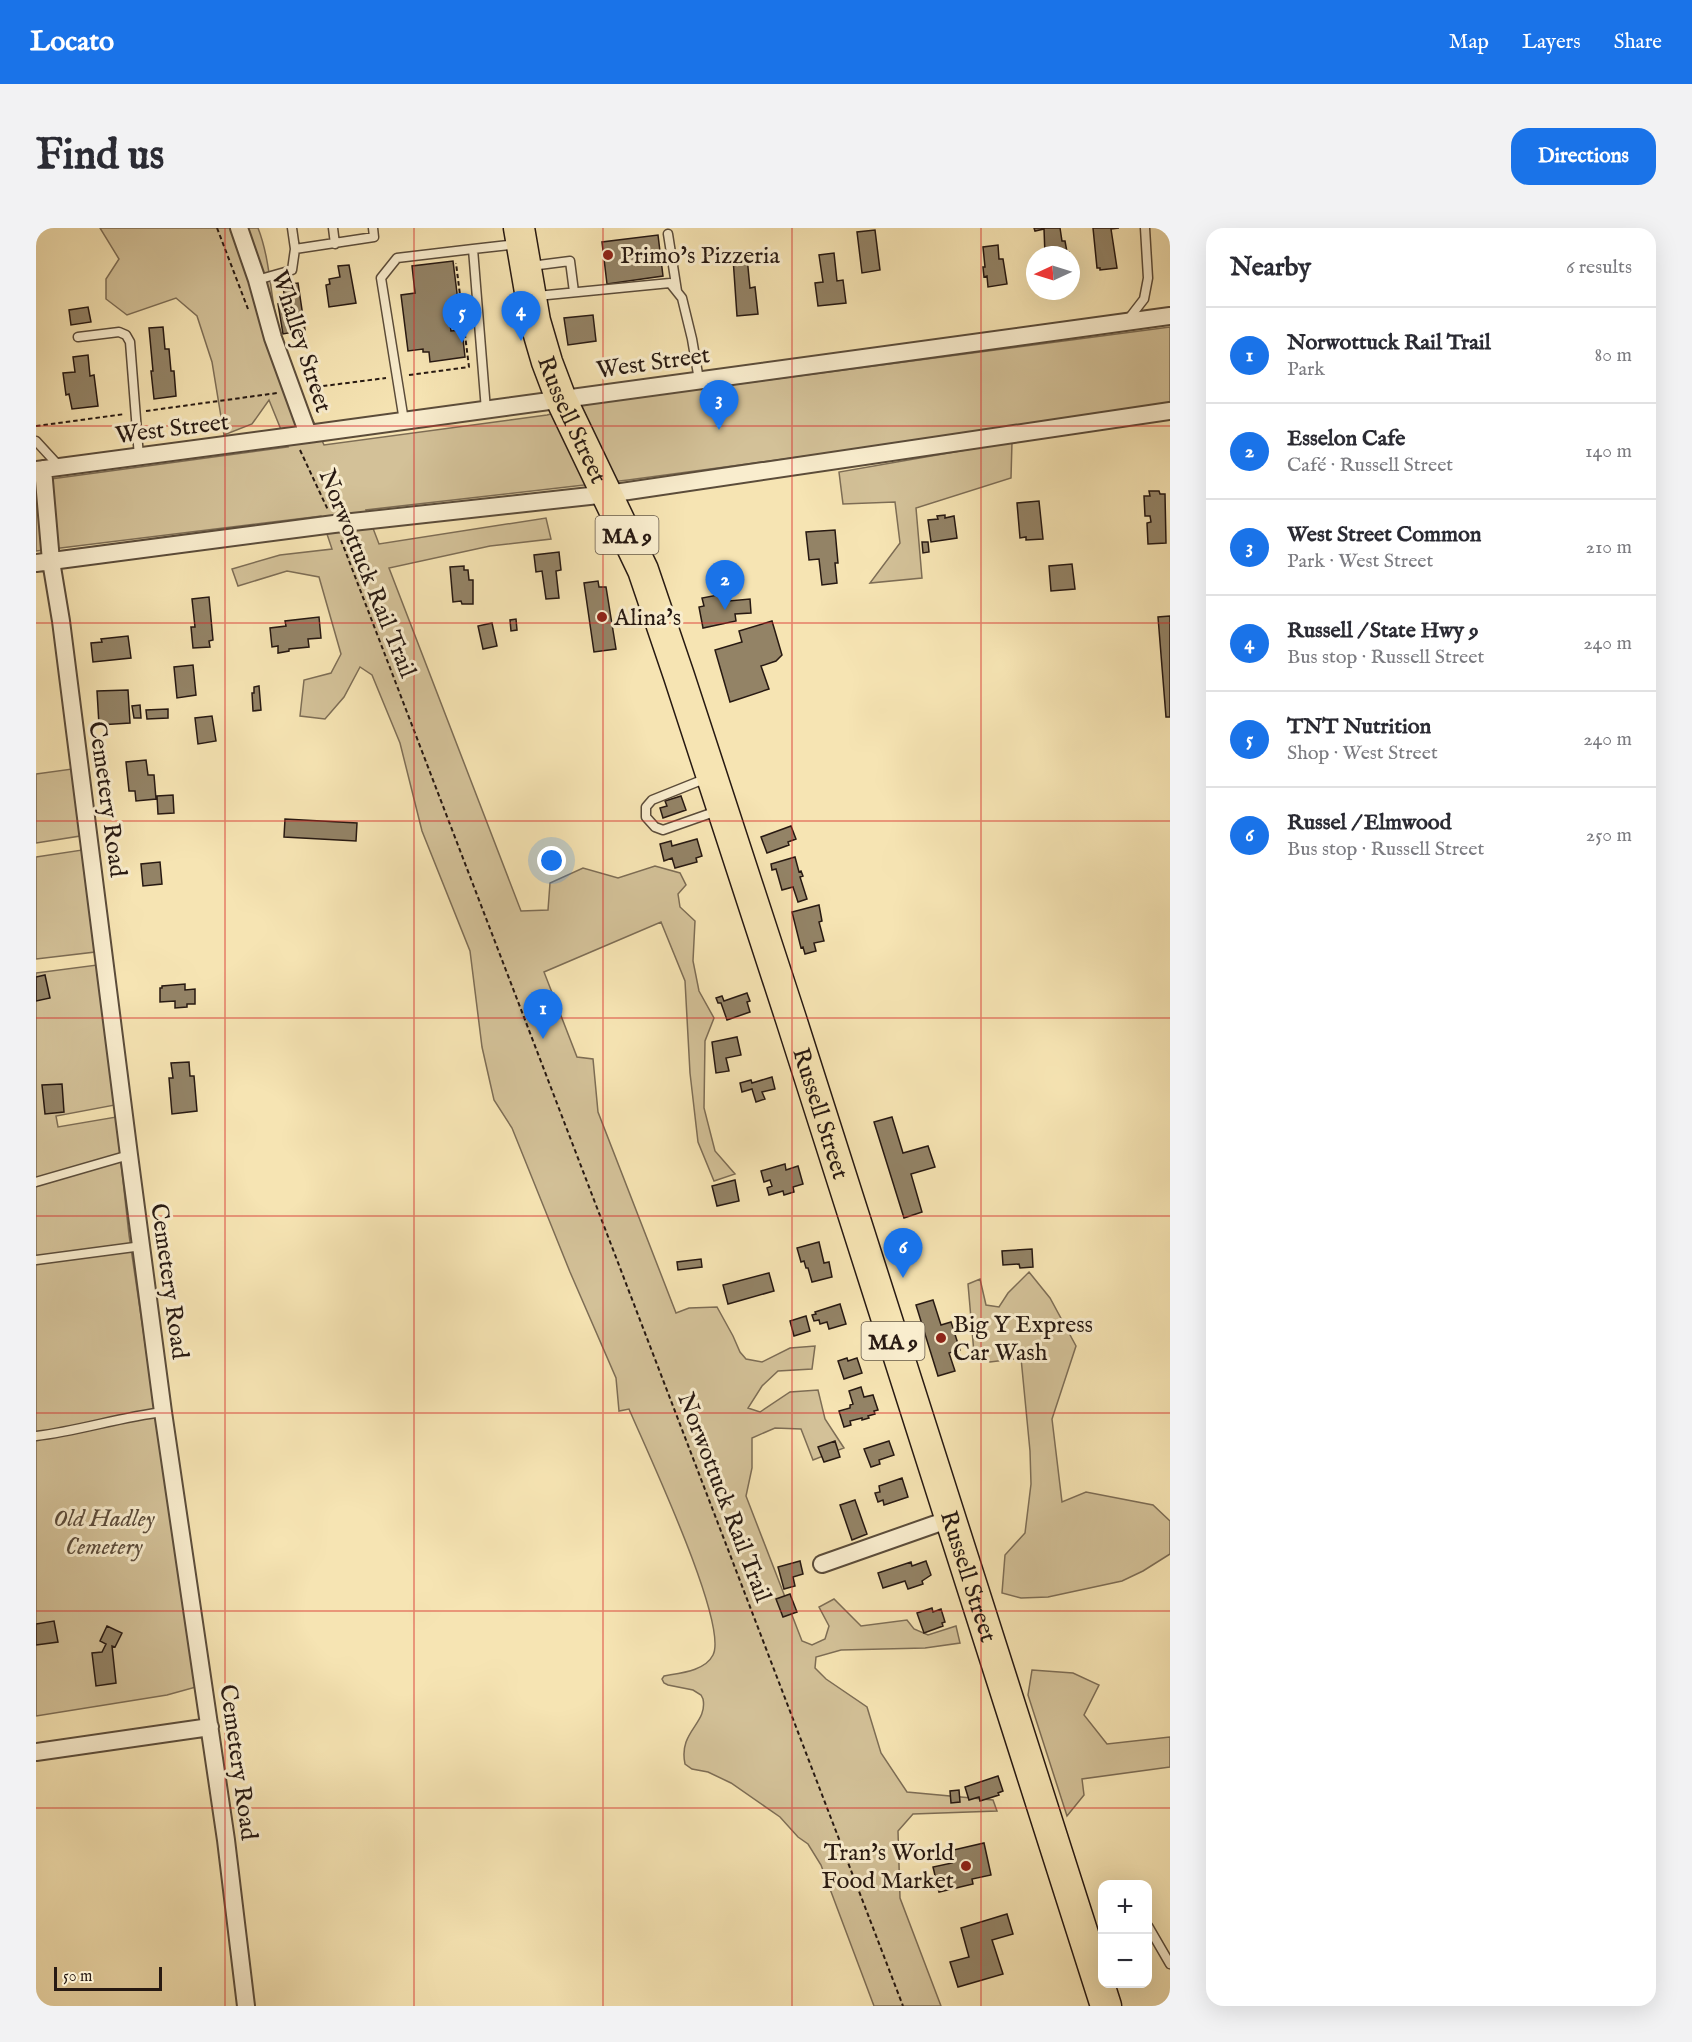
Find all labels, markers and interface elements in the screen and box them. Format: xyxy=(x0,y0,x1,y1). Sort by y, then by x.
text: Locato xyxy=(30,25,114,60)
text: Map xyxy=(1449,29,1489,56)
text: Layers xyxy=(1522,29,1581,56)
text: Share xyxy=(1614,29,1662,56)
button: Directions xyxy=(1511,128,1656,185)
text: Find us xyxy=(36,130,164,183)
place label: Primo's Pizzeria xyxy=(620,241,780,272)
north arrow xyxy=(1026,246,1080,300)
marker: Primo's Pizzeria xyxy=(601,248,615,262)
text: Nearby xyxy=(1230,251,1311,284)
text: 6 results xyxy=(1566,255,1632,280)
street label: Whalley Street xyxy=(263,266,338,417)
pin: 4 xyxy=(502,291,540,341)
pin: 5 xyxy=(442,294,482,343)
text: Norwottuck Rail Trail xyxy=(1287,329,1491,357)
street label: West Street xyxy=(594,340,712,387)
text: 1 xyxy=(1246,343,1253,368)
text: 80 m xyxy=(1595,343,1632,368)
street label: Russell Street xyxy=(529,352,613,489)
text: Park xyxy=(1287,357,1325,382)
pin: 3 xyxy=(700,380,738,430)
street label: West Street xyxy=(114,407,231,452)
text: Esselon Cafe xyxy=(1287,425,1405,453)
text: 2 xyxy=(1245,439,1254,464)
text: 140 m xyxy=(1585,439,1632,464)
text: Café · Russell Street xyxy=(1287,453,1453,478)
street label: Norwottuck Rail Trail xyxy=(311,465,423,683)
road number: MA 9 xyxy=(596,516,658,554)
text: West Street Common xyxy=(1287,521,1482,549)
text: 3 xyxy=(1246,535,1253,560)
text: 210 m xyxy=(1586,535,1632,560)
text: Park · West Street xyxy=(1287,549,1433,574)
pin: 2 xyxy=(706,560,744,610)
place label: Alina's xyxy=(613,603,681,634)
marker: Alina's xyxy=(595,610,609,624)
text: Russell / State Hwy 9 xyxy=(1287,617,1479,645)
text: 4 xyxy=(1245,631,1254,656)
text: 240 m xyxy=(1583,631,1632,656)
text: Bus stop · Russell Street xyxy=(1287,645,1484,670)
text: TNT Nutrition xyxy=(1287,713,1431,741)
street label: Cemetery Road xyxy=(80,719,133,879)
text: 5 xyxy=(1246,727,1253,752)
text: 240 m xyxy=(1583,727,1632,752)
text: Shop · West Street xyxy=(1287,741,1438,766)
text: Russel / Elmwood xyxy=(1287,809,1451,837)
text: 6 xyxy=(1245,823,1254,848)
text: 250 m xyxy=(1586,823,1632,848)
text: Bus stop · Russell Street xyxy=(1287,837,1484,862)
your location xyxy=(537,846,566,875)
pin: 1 xyxy=(524,990,562,1039)
street label: Russell Street xyxy=(784,1044,855,1183)
street label: Cemetery Road xyxy=(142,1201,195,1361)
pin: 6 xyxy=(884,1228,922,1278)
place label: Big Y Express Car Wash xyxy=(953,1310,1093,1369)
road number: MA 9 xyxy=(862,1322,924,1360)
marker: Big Y Express Car Wash xyxy=(934,1331,948,1345)
street label: Norwottuck Rail Trail xyxy=(669,1388,778,1607)
park label: Old Hadley Cemetery xyxy=(53,1504,156,1563)
street label: Russell Street xyxy=(932,1507,1003,1646)
street label: Cemetery Road xyxy=(211,1682,264,1842)
place label: Tran's World Food Market xyxy=(821,1838,954,1897)
marker: Tran's World Food Market xyxy=(959,1859,973,1873)
map controls xyxy=(1098,1880,1152,1988)
button: + xyxy=(1098,1880,1152,1934)
button: − xyxy=(1098,1934,1152,1988)
scale bar xyxy=(54,1964,162,1992)
text: 50 m xyxy=(63,1967,92,1987)

